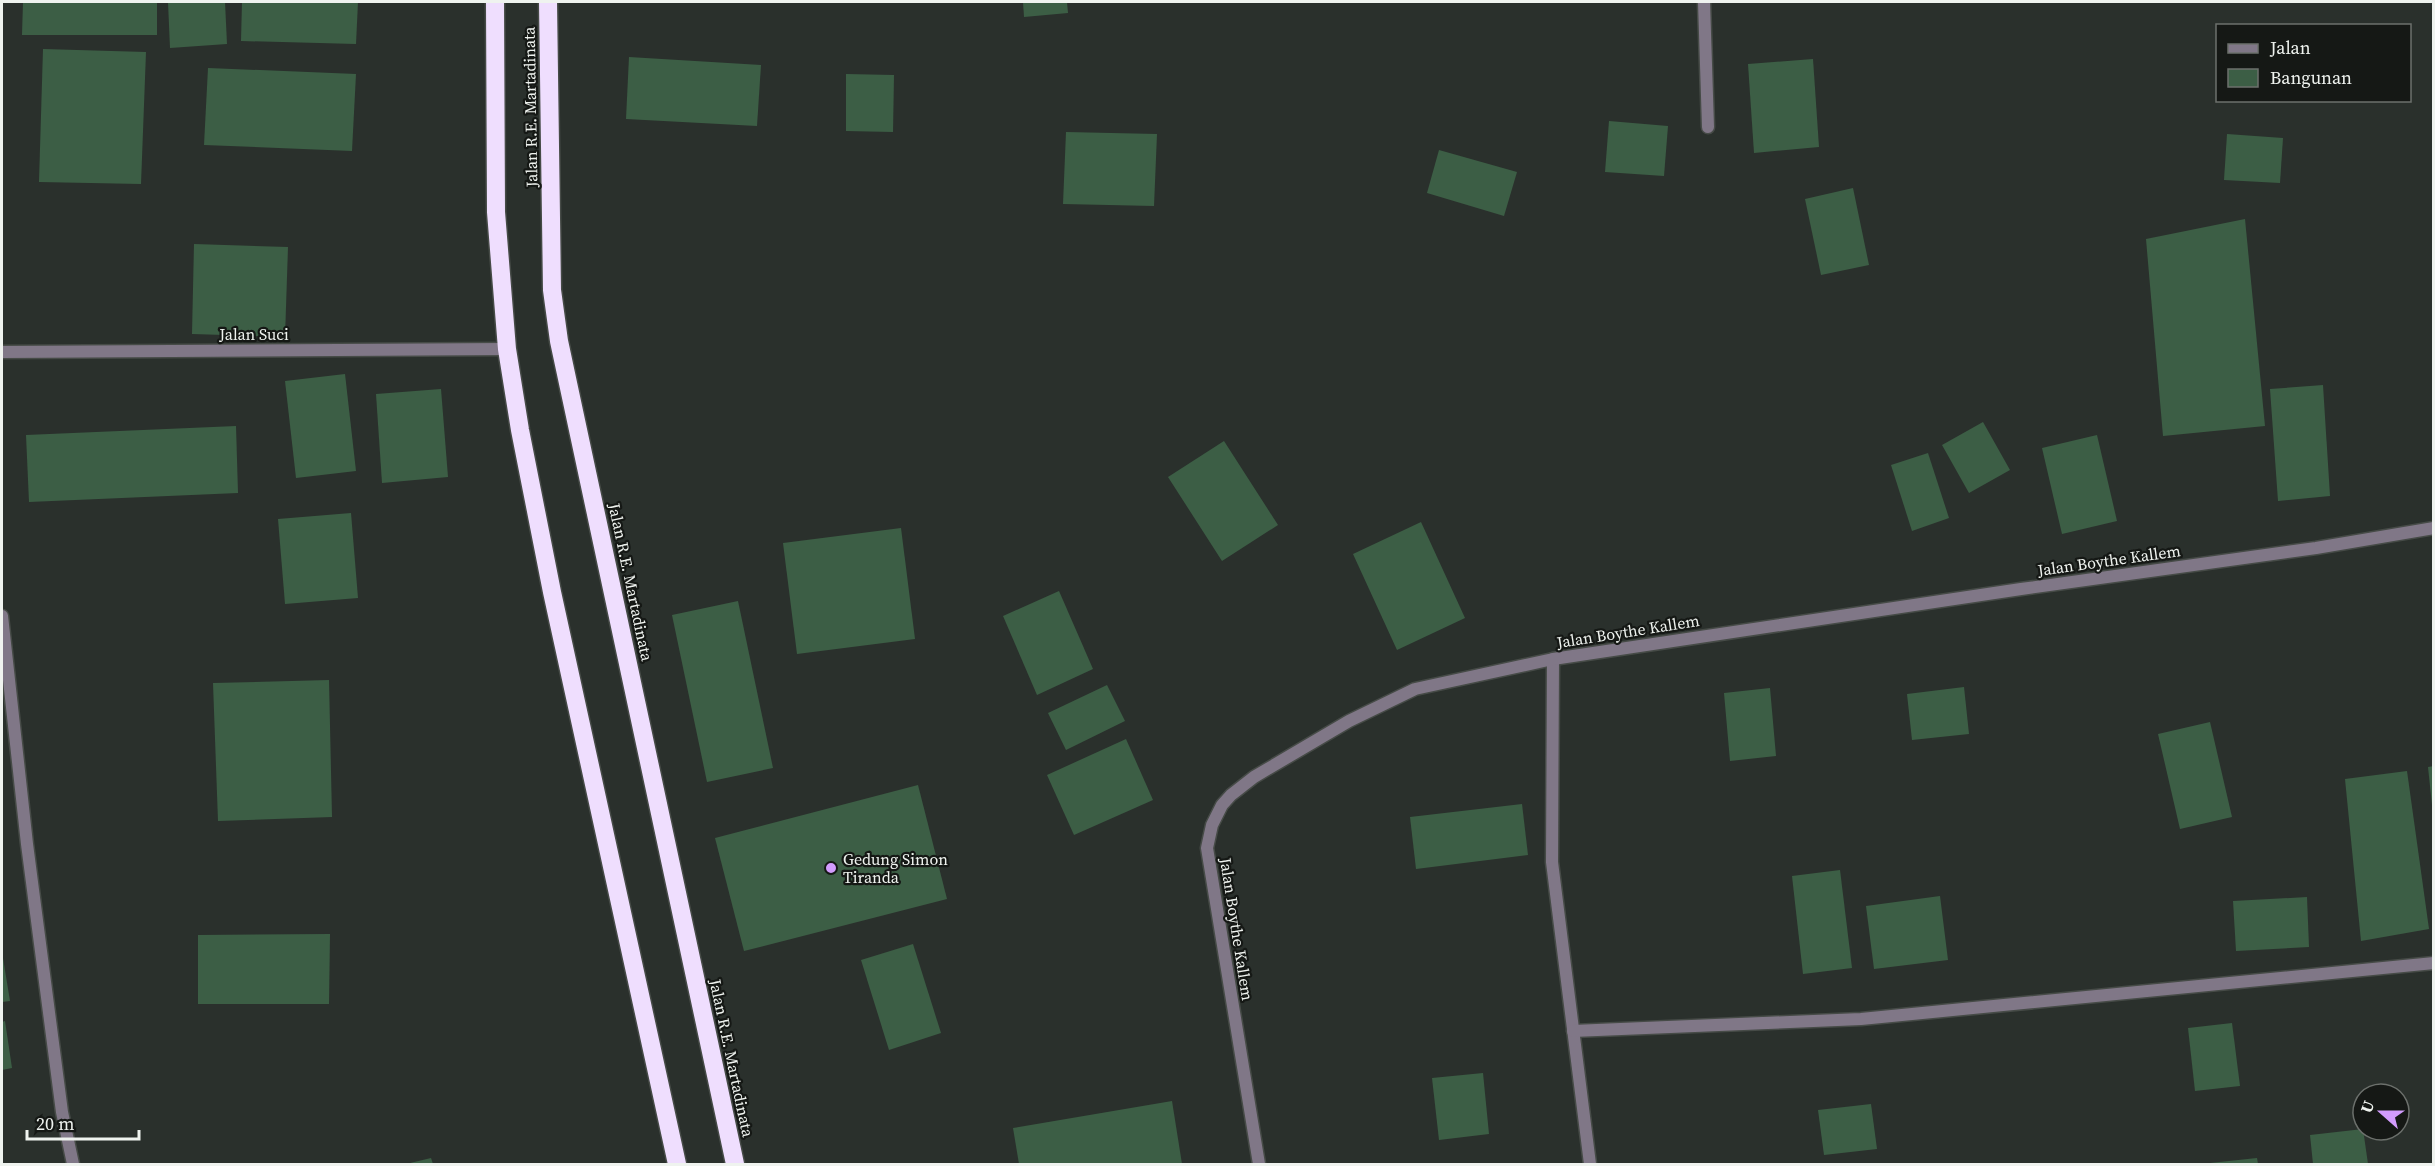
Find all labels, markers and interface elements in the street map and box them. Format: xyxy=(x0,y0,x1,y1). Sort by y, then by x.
legend xyxy=(2216,24,2411,102)
street label: Jalan R.E. Martadinata xyxy=(518,26,542,189)
text: Jalan xyxy=(2269,35,2311,60)
text: Bangunan xyxy=(2270,65,2352,90)
street label: Jalan Suci xyxy=(218,323,289,345)
street label: Jalan R.E. Martadinata xyxy=(603,500,659,664)
street label: Jalan Boythe Kallem xyxy=(2035,539,2182,581)
street label: Jalan Boythe Kallem xyxy=(1554,609,1701,653)
place label: Gedung Simon Tiranda xyxy=(843,848,948,888)
street label: Jalan Boythe Kallem xyxy=(1215,855,1259,1002)
marker: Gedung Simon Tiranda xyxy=(824,861,838,875)
street label: Jalan R.E. Martadinata xyxy=(704,976,760,1140)
north arrow xyxy=(2351,1082,2411,1142)
text: U xyxy=(2355,1097,2379,1116)
scale bar xyxy=(27,1103,140,1141)
text: 20 m xyxy=(36,1111,74,1136)

